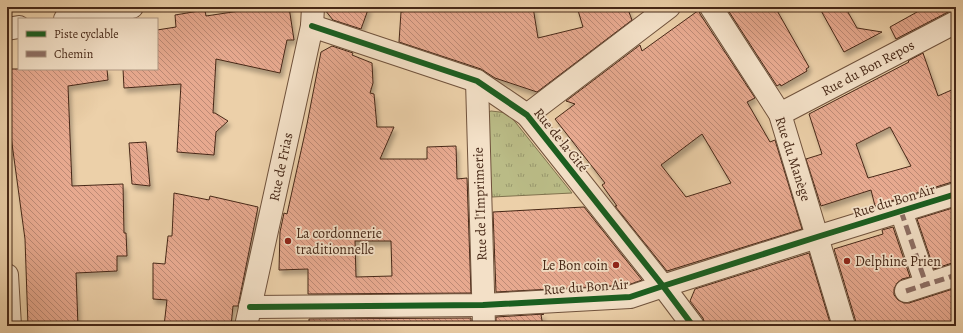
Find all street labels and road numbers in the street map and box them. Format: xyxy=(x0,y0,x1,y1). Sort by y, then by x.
street label: Rue du Bon Repos xyxy=(818,36,918,100)
street label: Rue de la Cité xyxy=(529,104,593,176)
street label: Rue du Manège xyxy=(770,114,816,204)
street label: Rue de Frias xyxy=(264,131,298,203)
street label: Rue de l'Imprimerie xyxy=(469,147,491,261)
street label: Rue du Bon Air xyxy=(850,179,938,223)
street label: Rue du Bon Air xyxy=(543,274,630,299)

